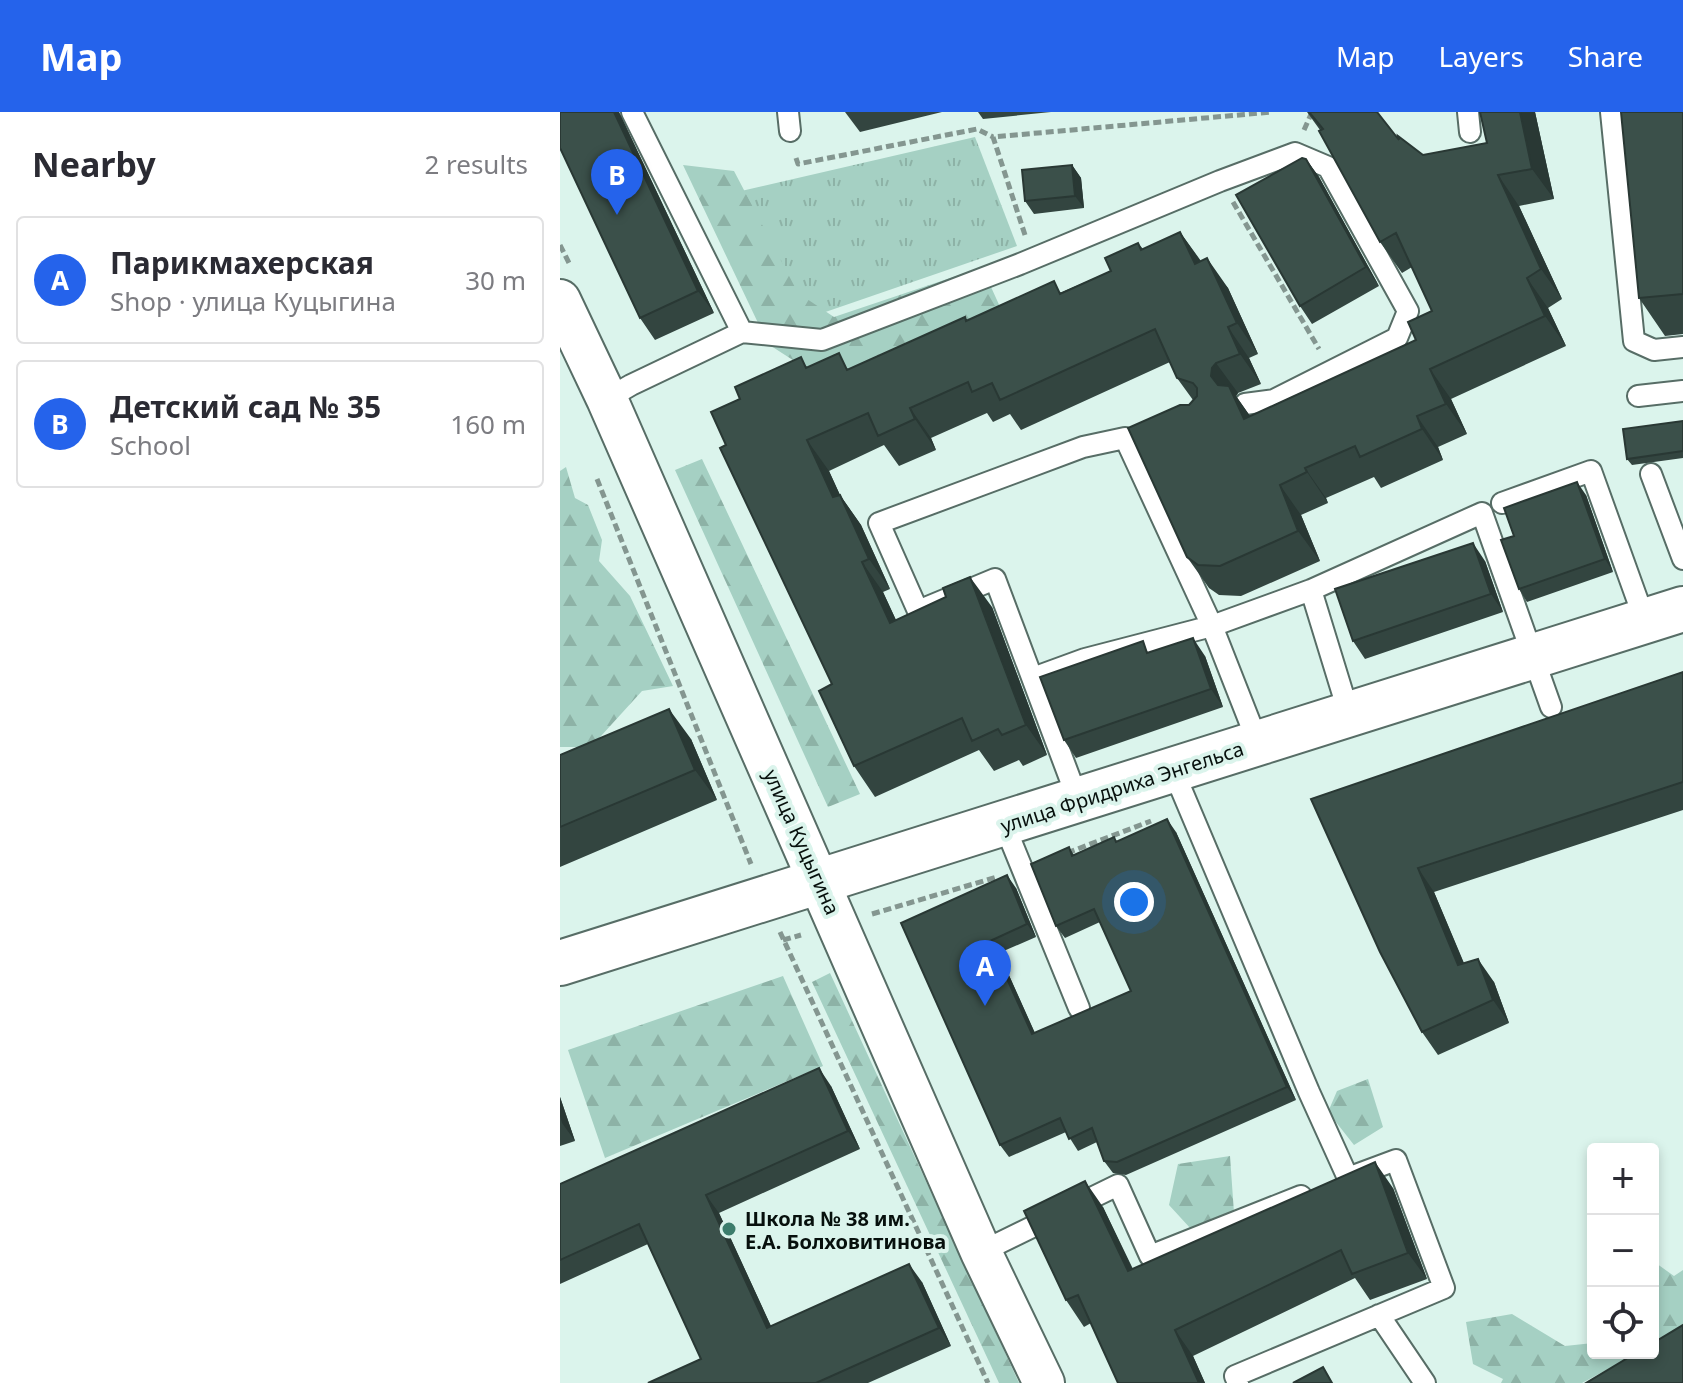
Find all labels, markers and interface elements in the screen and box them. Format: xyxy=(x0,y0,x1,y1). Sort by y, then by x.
text: Map xyxy=(40,30,123,82)
text: Map xyxy=(1336,37,1394,75)
text: Layers xyxy=(1438,37,1524,75)
text: Share xyxy=(1568,37,1643,75)
text: Nearby xyxy=(32,141,156,187)
text: 2 results xyxy=(424,146,528,182)
pin: B xyxy=(591,149,643,215)
text: Парикмахерская xyxy=(110,242,374,283)
text: A xyxy=(51,262,69,298)
text: 30 m xyxy=(465,262,526,298)
text: Shop · улица Куцыгина xyxy=(110,283,396,319)
text: Детский сад № 35 xyxy=(110,386,381,427)
text: B xyxy=(51,406,69,442)
text: 160 m xyxy=(450,406,526,442)
text: School xyxy=(110,427,191,463)
street label: улица Фридриха Энгельса xyxy=(997,735,1247,839)
street label: улица Куцыгина xyxy=(758,765,846,919)
your location xyxy=(1114,882,1154,922)
pin: A xyxy=(959,940,1011,1006)
map controls xyxy=(1587,1143,1659,1359)
button: + xyxy=(1587,1143,1659,1215)
place label: Школа № 38 им. Е.А. Болховитинова xyxy=(745,1205,946,1255)
button: − xyxy=(1587,1215,1659,1287)
marker: Школа № 38 им. Е.А. Болховитинова xyxy=(720,1220,738,1238)
button: locate xyxy=(1587,1287,1659,1359)

